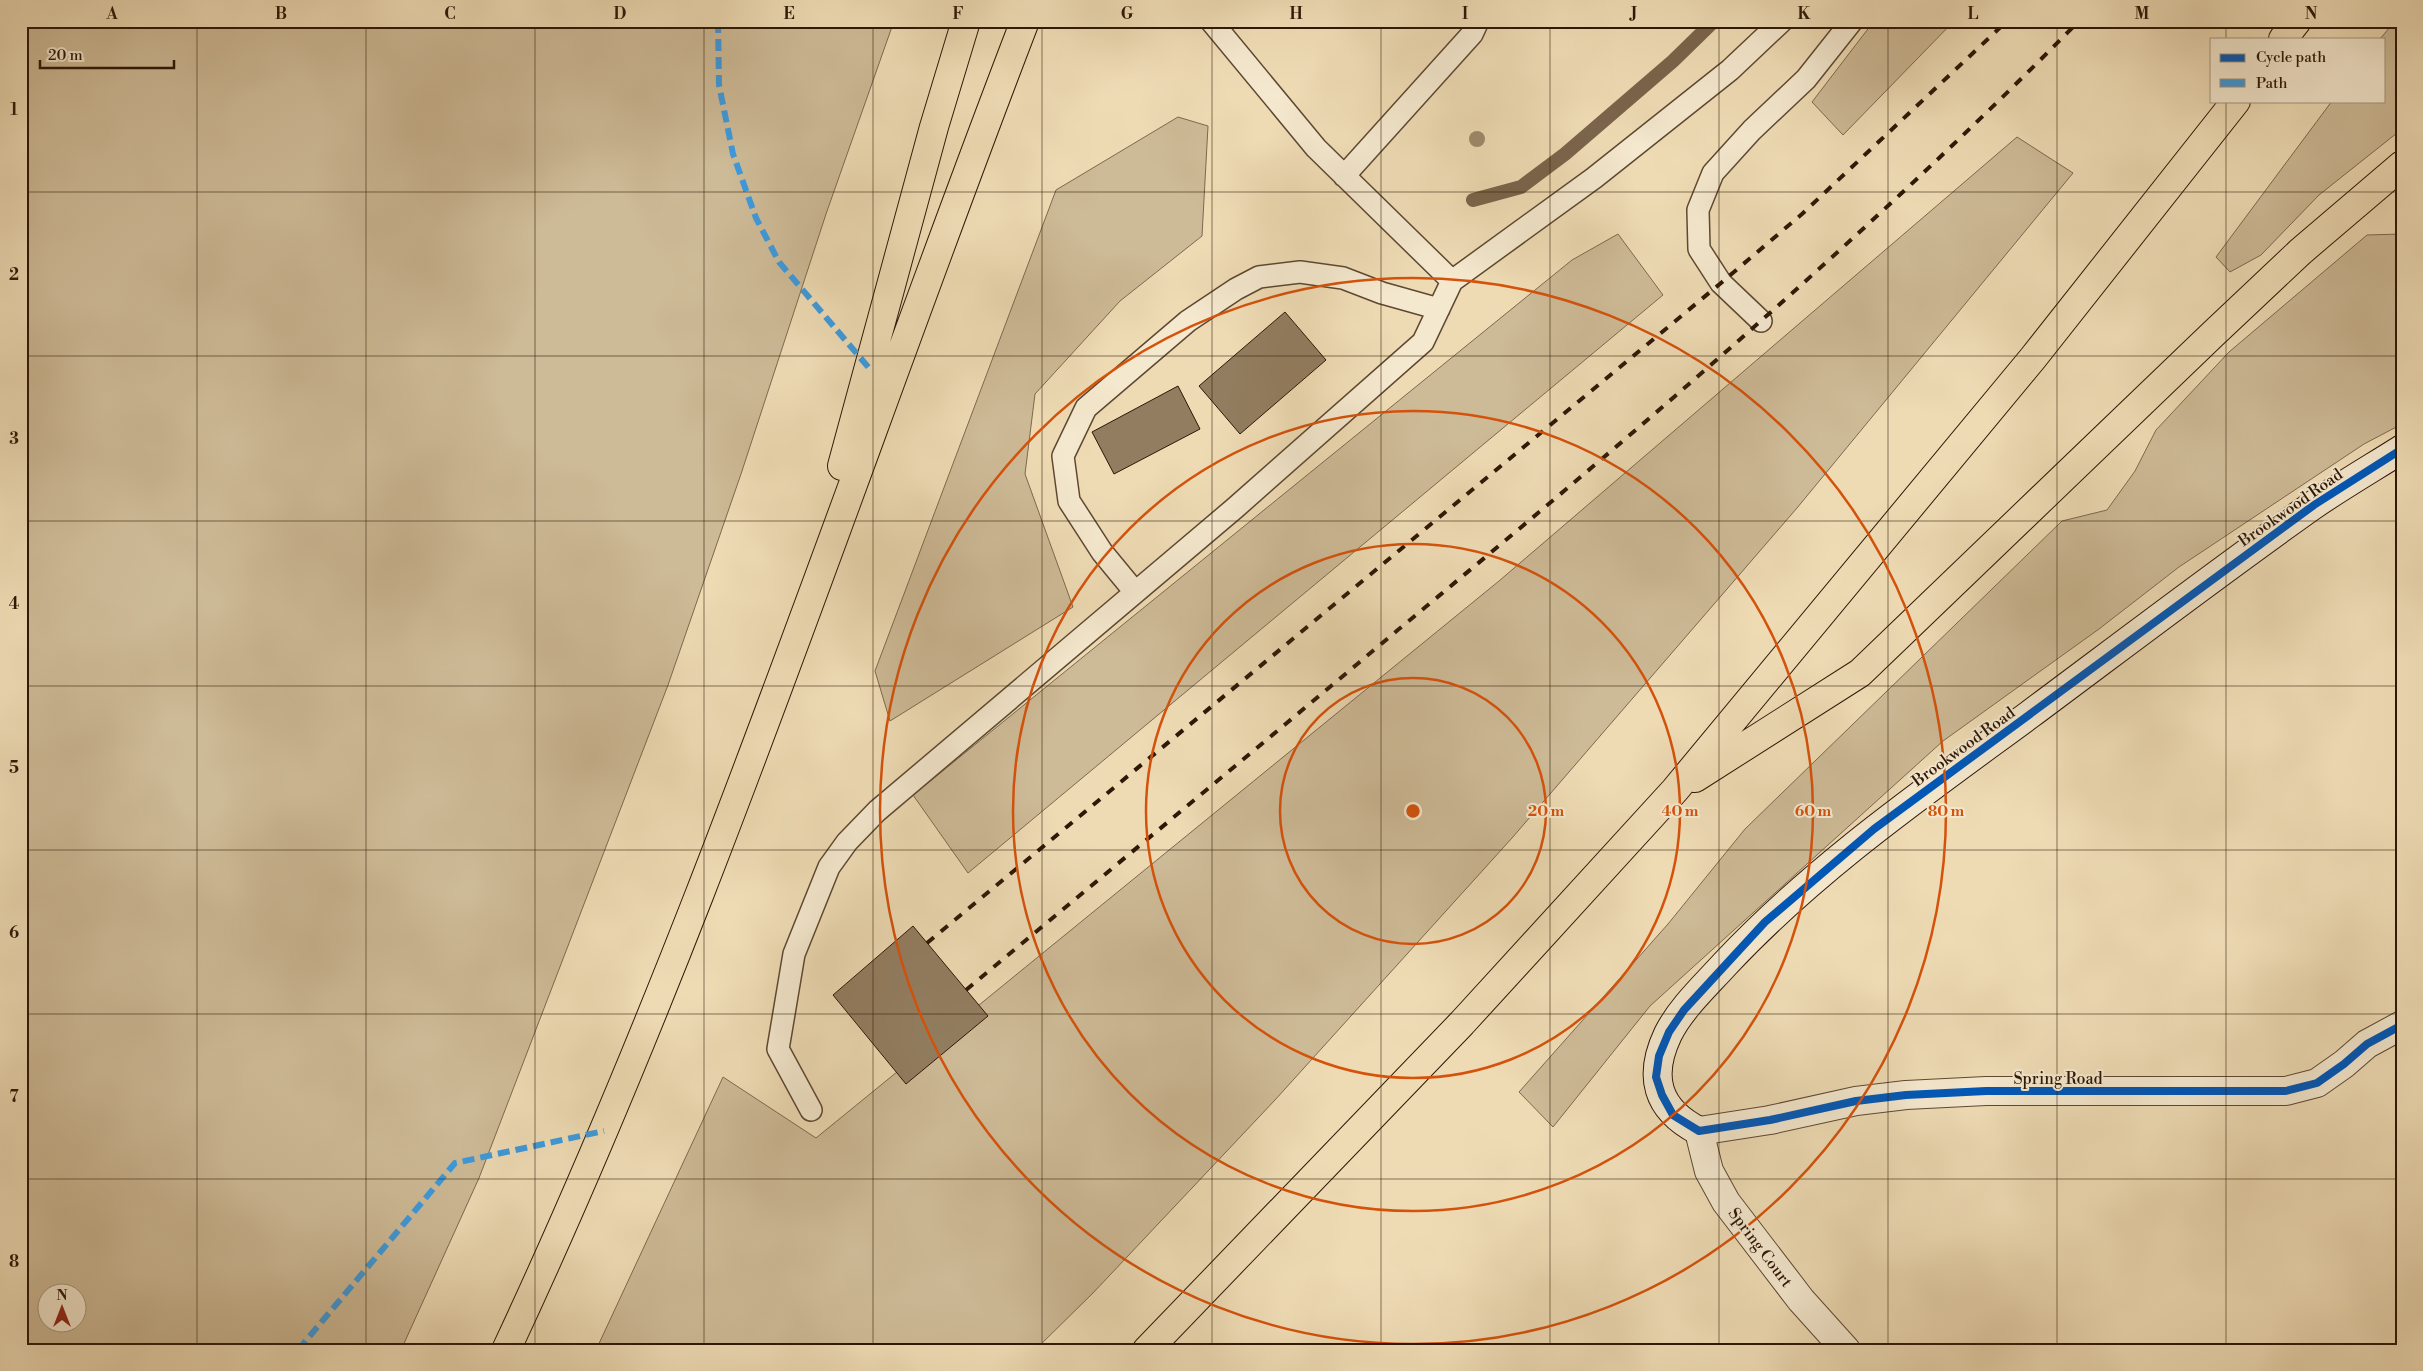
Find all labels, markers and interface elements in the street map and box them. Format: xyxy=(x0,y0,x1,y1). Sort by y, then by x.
text: A xyxy=(105,4,118,24)
text: B xyxy=(275,4,287,24)
text: C xyxy=(444,4,456,24)
text: D xyxy=(614,4,627,24)
text: E xyxy=(783,4,795,24)
text: F xyxy=(952,4,964,24)
text: G xyxy=(1121,4,1134,24)
text: H xyxy=(1289,4,1303,24)
text: I xyxy=(1462,4,1468,24)
text: J xyxy=(1629,4,1637,24)
text: K xyxy=(1798,4,1812,24)
text: L xyxy=(1968,4,1979,24)
text: M xyxy=(2135,4,2150,24)
text: N xyxy=(2305,4,2318,24)
scale bar xyxy=(40,38,174,70)
legend xyxy=(2210,38,2386,102)
text: 20 m xyxy=(48,46,83,65)
text: Cycle path xyxy=(2256,48,2326,67)
text: Path xyxy=(2256,74,2288,93)
text: 1 xyxy=(10,100,18,120)
text: 2 xyxy=(9,265,19,285)
text: 3 xyxy=(9,429,19,449)
street label: Brookwood Road xyxy=(2234,464,2347,552)
text: 4 xyxy=(9,594,20,614)
street label: Brookwood Road xyxy=(1907,703,2019,792)
text: 5 xyxy=(9,758,19,778)
centre of rings xyxy=(1404,802,1422,820)
text: 20 m xyxy=(1528,802,1565,821)
text: 40 m xyxy=(1661,802,1699,821)
text: 60 m xyxy=(1795,802,1832,821)
text: 80 m xyxy=(1928,802,1965,821)
text: 6 xyxy=(9,923,19,943)
street label: Spring Road xyxy=(2013,1069,2103,1089)
text: 7 xyxy=(9,1087,19,1107)
street label: Spring Court xyxy=(1724,1204,1797,1291)
text: 8 xyxy=(9,1252,19,1272)
north arrow xyxy=(38,1284,88,1334)
text: N xyxy=(56,1287,68,1305)

